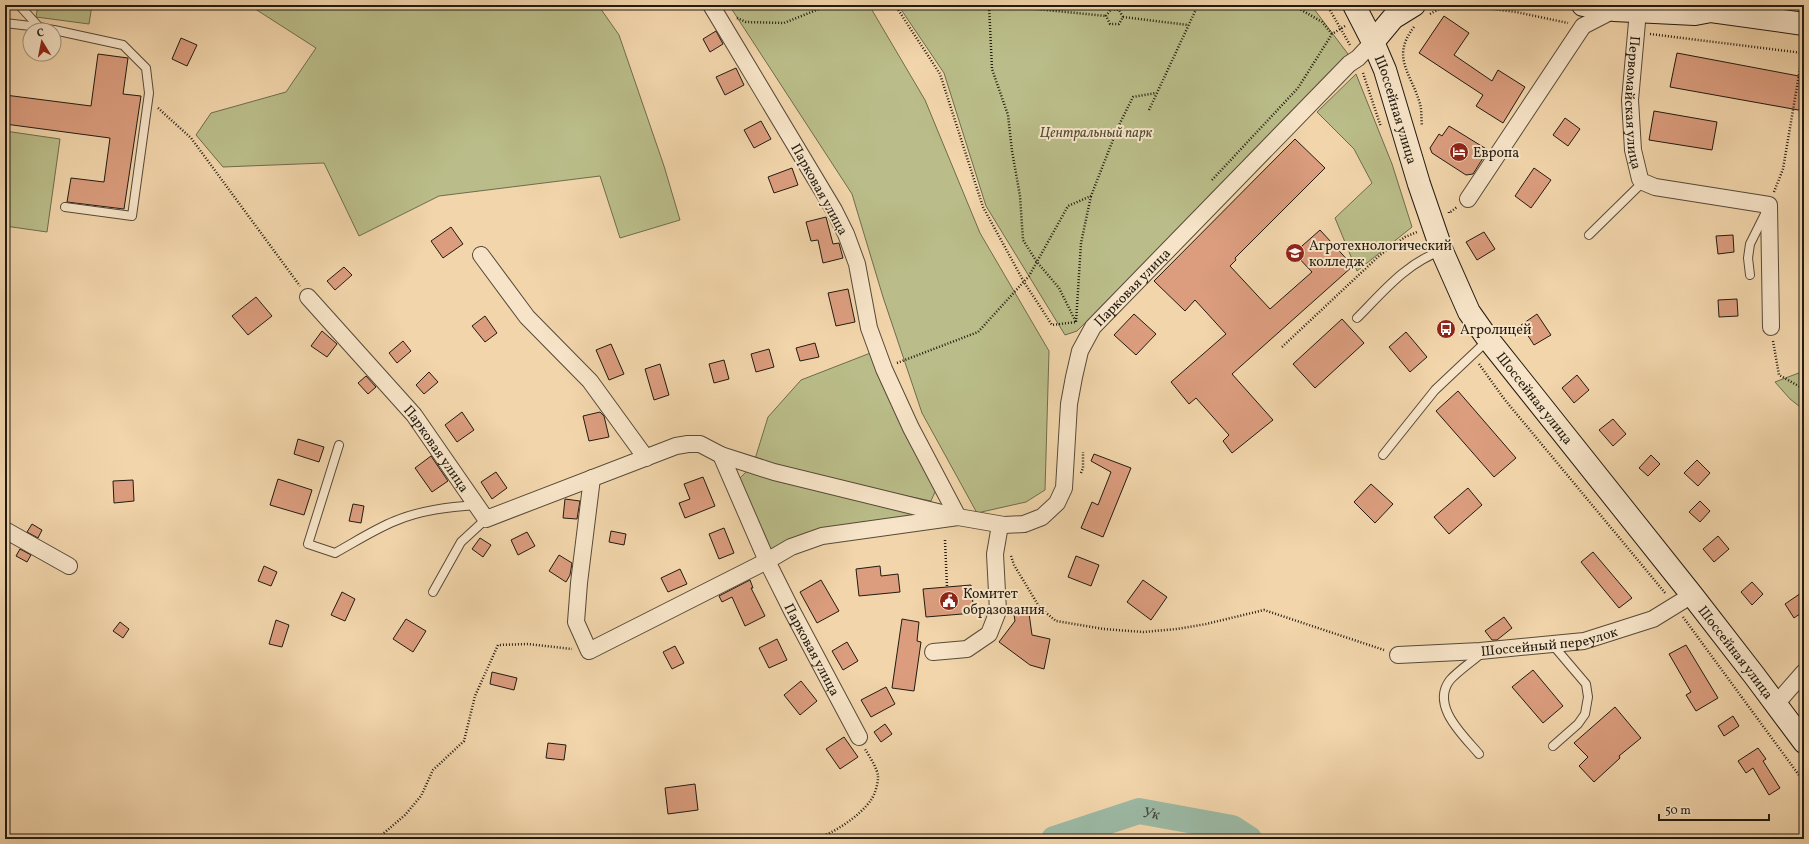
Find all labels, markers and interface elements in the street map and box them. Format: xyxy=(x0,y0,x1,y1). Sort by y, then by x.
north arrow xyxy=(22,22,62,62)
text: С xyxy=(36,26,45,42)
street label: Первомайская улица xyxy=(1619,35,1645,172)
street label: Шоссейная улица xyxy=(1369,52,1421,167)
park label: Центральный парк xyxy=(1040,124,1153,143)
street label: Парковая улица xyxy=(786,140,852,239)
hotel icon: Европа xyxy=(1448,141,1470,163)
place label: Европа xyxy=(1473,144,1519,163)
place label: Агротехнологический колледж xyxy=(1309,237,1452,272)
school or university icon: Агротехнологический колледж xyxy=(1284,242,1306,264)
street label: Парковая улица xyxy=(1090,245,1175,331)
bus stop icon: Агролицей xyxy=(1435,318,1457,340)
place label: Агролицей xyxy=(1460,321,1532,340)
street label: Шоссейная улица xyxy=(1491,349,1577,449)
street label: Парковая улица xyxy=(399,402,473,497)
place label: Комитет образования xyxy=(963,585,1045,620)
public building icon: Комитет образования xyxy=(938,590,960,612)
street label: Парковая улица xyxy=(779,601,844,700)
street label: Шоссейная улица xyxy=(1693,602,1777,704)
street label: Шоссейный переулок xyxy=(1480,623,1621,662)
scale bar xyxy=(1659,796,1769,822)
water label: Ук xyxy=(1141,803,1162,827)
text: 50 m xyxy=(1665,803,1691,819)

